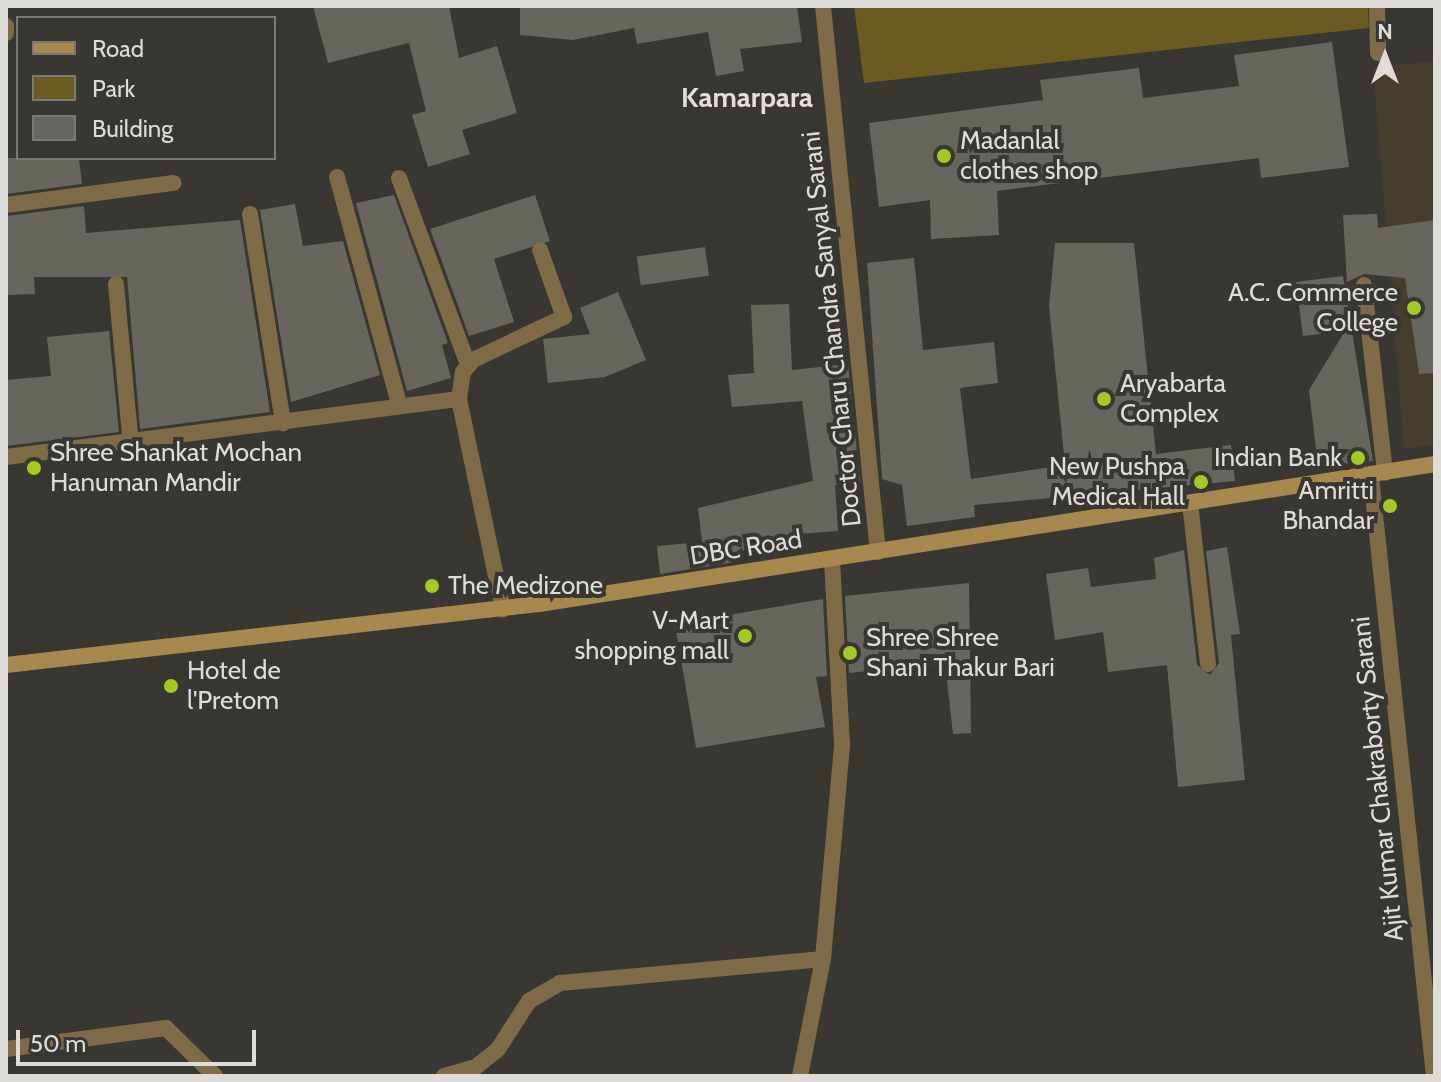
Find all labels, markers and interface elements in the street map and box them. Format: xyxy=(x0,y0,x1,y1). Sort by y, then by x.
legend xyxy=(16,16,276,160)
north arrow xyxy=(1345,16,1425,96)
text: N xyxy=(1377,18,1393,45)
text: Road xyxy=(92,34,144,63)
text: Park xyxy=(92,74,135,103)
district label: Kamarpara xyxy=(681,80,813,114)
text: Building xyxy=(92,114,173,143)
place label: Madanlal clothes shop xyxy=(960,125,1098,186)
street label: Doctor Charu Chandra Sanyal Sarani xyxy=(796,130,868,528)
marker: Madanlal clothes shop xyxy=(935,147,953,165)
place label: A.C. Commerce College xyxy=(1228,277,1398,338)
marker: A.C. Commerce College xyxy=(1405,299,1423,317)
place label: Aryabarta Complex xyxy=(1120,368,1226,430)
marker: Aryabarta Complex xyxy=(1095,390,1113,408)
place label: Shree Shankat Mochan Hanuman Mandir xyxy=(50,437,302,498)
place label: Indian Bank xyxy=(1214,442,1342,474)
marker: Indian Bank xyxy=(1349,449,1367,467)
place label: New Pushpa Medical Hall xyxy=(1049,451,1185,512)
marker: Shree Shankat Mochan Hanuman Mandir xyxy=(25,459,43,477)
marker: New Pushpa Medical Hall xyxy=(1192,473,1210,491)
place label: Amritti Bhandar xyxy=(1282,475,1374,536)
marker: Amritti Bhandar xyxy=(1381,497,1399,515)
street label: DBC Road xyxy=(688,524,804,572)
place label: The Medizone xyxy=(448,570,603,602)
marker: The Medizone xyxy=(423,577,441,595)
place label: V-Mart shopping mall xyxy=(574,605,729,666)
street label: Ajit Kumar Chakraborty Sarani xyxy=(1345,615,1411,943)
place label: Shree Shree Shani Thakur Bari xyxy=(866,622,1055,684)
marker: V-Mart shopping mall xyxy=(736,627,754,645)
marker: Shree Shree Shani Thakur Bari xyxy=(841,644,859,662)
place label: Hotel de l'Pretom xyxy=(187,655,281,716)
marker: Hotel de l'Pretom xyxy=(162,677,180,695)
scale bar xyxy=(20,1014,260,1064)
text: 50 m xyxy=(30,1029,86,1058)

